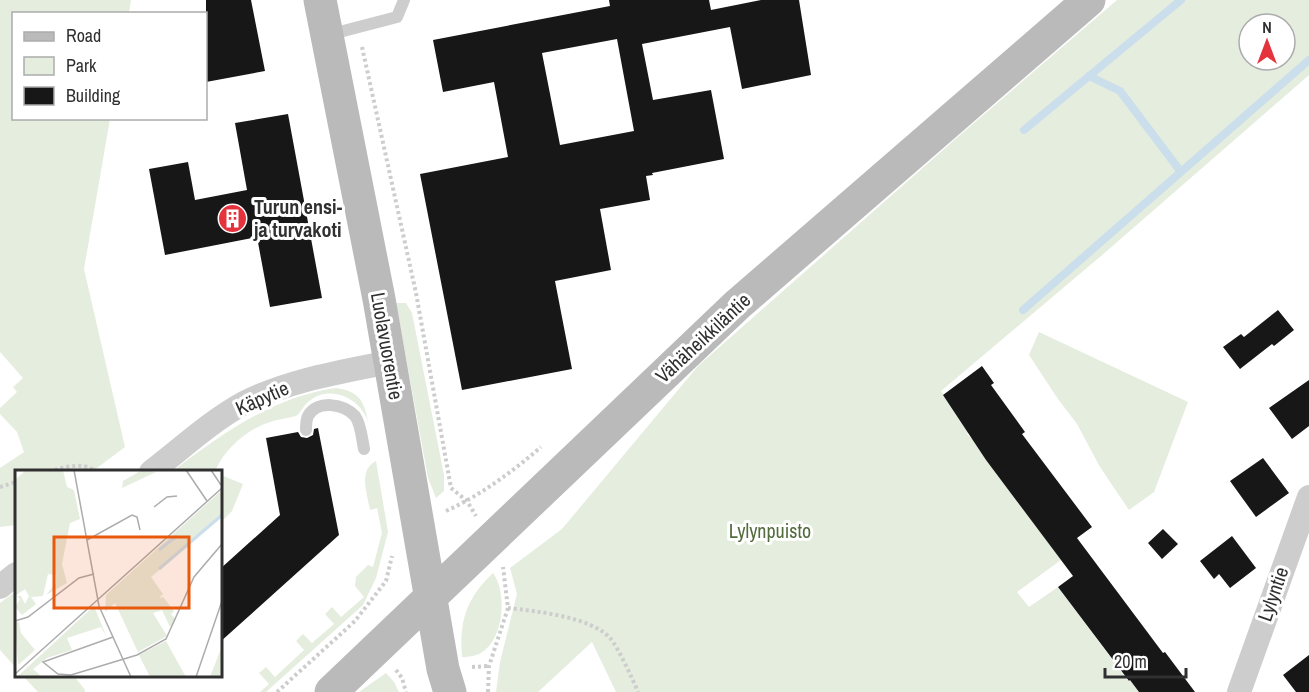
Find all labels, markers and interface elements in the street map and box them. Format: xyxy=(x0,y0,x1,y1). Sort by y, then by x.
legend xyxy=(12,12,207,120)
north arrow xyxy=(1237,12,1297,72)
text: N xyxy=(1262,16,1272,38)
text: Road xyxy=(66,23,101,48)
text: Park xyxy=(66,53,97,78)
text: Building xyxy=(66,83,121,108)
place label: Turun ensi- ja turvakoti xyxy=(253,193,343,243)
building icon: Turun ensi- ja turvakoti xyxy=(217,202,249,234)
street label: Vähäheikkiläntie xyxy=(649,287,756,389)
street label: Luolavuorentie xyxy=(365,290,410,402)
street label: Käpytie xyxy=(231,374,293,421)
inset map xyxy=(15,470,222,677)
park label: Lylynpuisto xyxy=(729,517,811,544)
street label: Lylyntie xyxy=(1251,563,1294,625)
scale bar xyxy=(1105,641,1186,679)
text: 20 m xyxy=(1114,649,1147,674)

